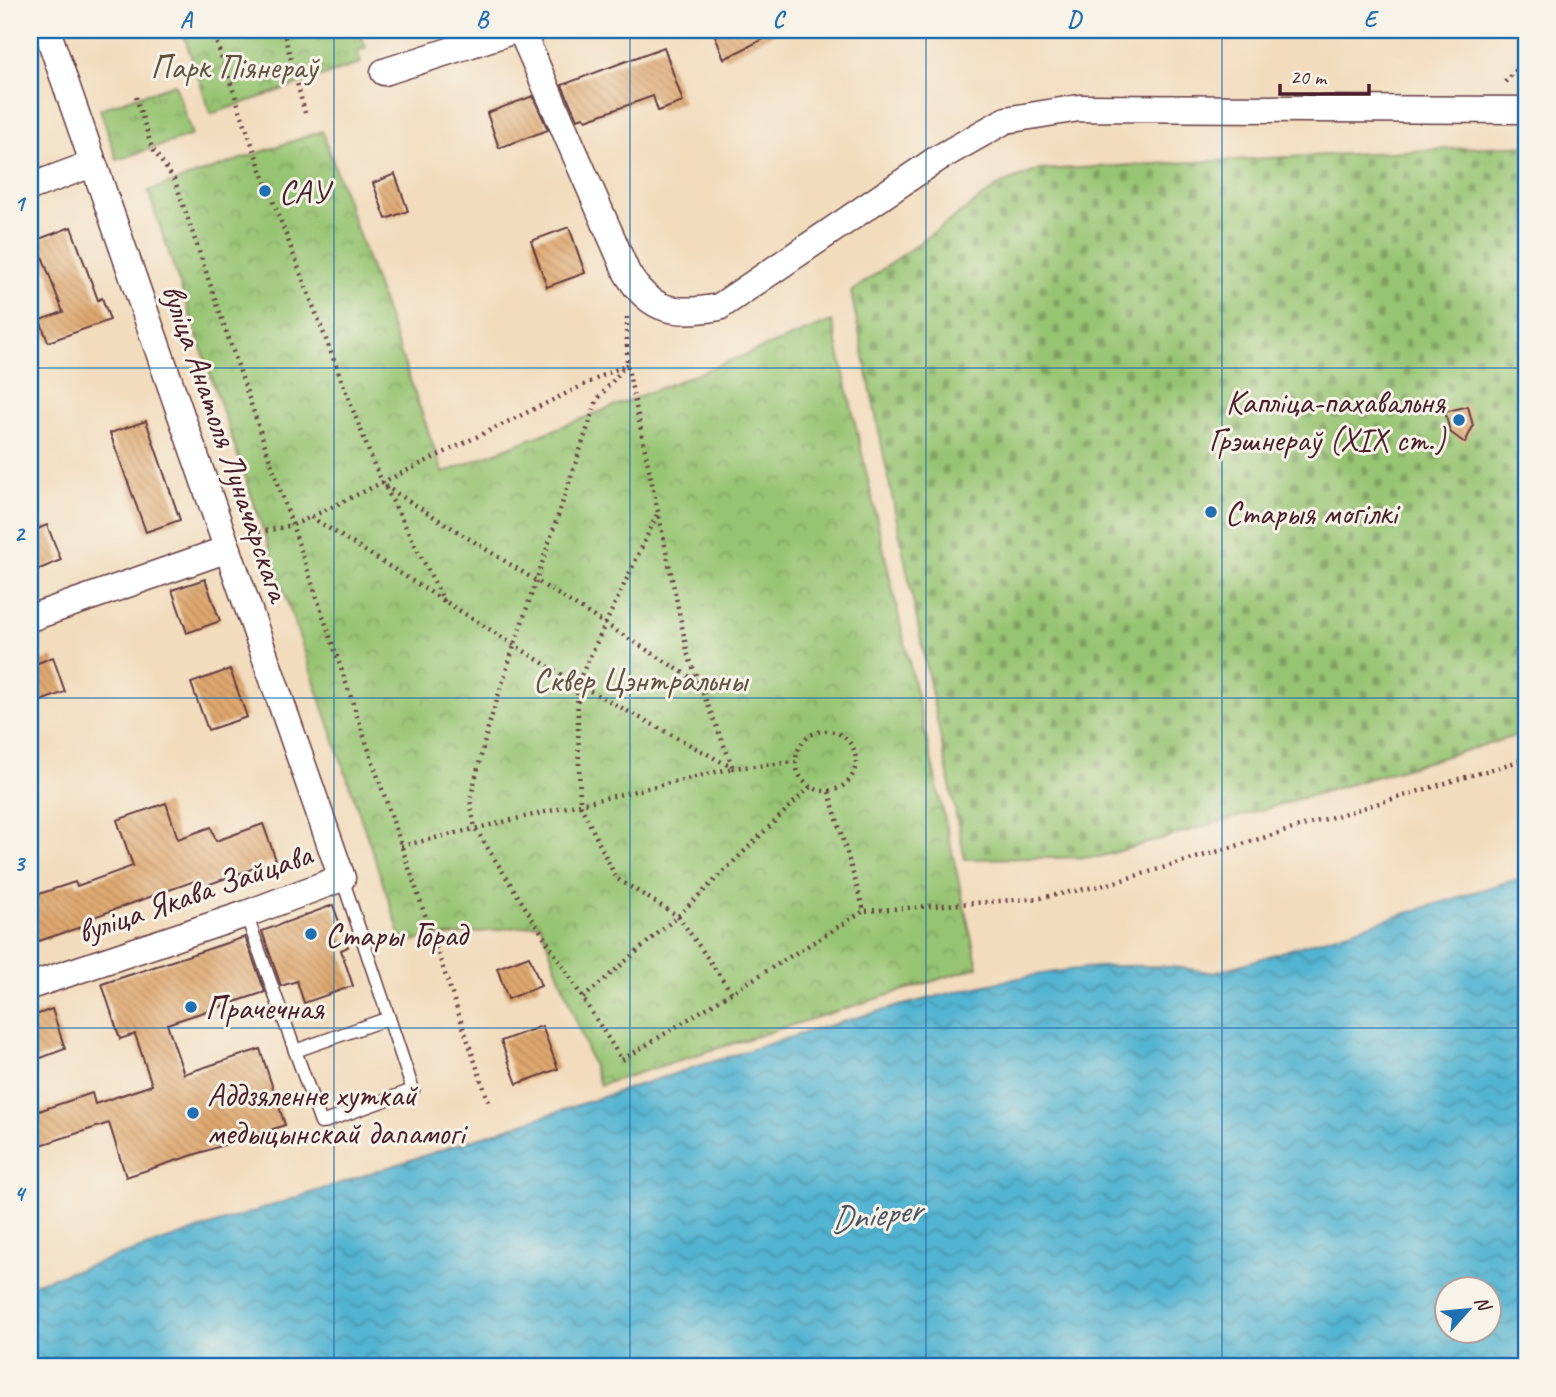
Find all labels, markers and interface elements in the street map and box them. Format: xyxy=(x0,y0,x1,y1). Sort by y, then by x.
text: A xyxy=(180,5,194,34)
text: B xyxy=(476,5,490,34)
text: C xyxy=(773,5,787,34)
text: D xyxy=(1067,5,1083,34)
text: E xyxy=(1364,5,1380,34)
park label: Парк Піянераў xyxy=(150,46,321,88)
scale bar xyxy=(1280,52,1369,96)
text: 20 m xyxy=(1290,64,1328,90)
place label: САУ xyxy=(279,171,334,213)
marker: САУ xyxy=(257,183,273,199)
text: 1 xyxy=(14,189,27,218)
street label: вуліца Анатоля Луначарскага xyxy=(152,278,301,609)
place label: Капліца-пахавальня Грэшнераў (XIX ст.) xyxy=(1209,381,1447,461)
marker: Капліца-пахавальня Грэшнераў (XIX ст.) xyxy=(1451,412,1467,428)
place label: Старыя могілкі xyxy=(1225,492,1401,534)
marker: Старыя могілкі xyxy=(1203,504,1219,520)
text: 2 xyxy=(14,519,27,548)
park label: Сквер Цэнтральны xyxy=(533,659,750,701)
street label: вуліца Якава Зайцава xyxy=(72,833,319,953)
text: 3 xyxy=(14,849,27,878)
place label: Стары Горад xyxy=(325,914,471,956)
marker: Стары Горад xyxy=(303,926,319,942)
place label: Прачечная xyxy=(205,987,325,1029)
marker: Прачечная xyxy=(183,999,199,1015)
place label: Аддзяленне хуткай медыцынскай дапамогі xyxy=(207,1074,468,1154)
marker: Аддзяленне хуткай медыцынскай дапамогі xyxy=(185,1105,201,1121)
text: 4 xyxy=(14,1179,27,1208)
water label: Dnieper xyxy=(827,1186,928,1242)
north arrow xyxy=(1434,1274,1504,1344)
text: N xyxy=(1469,1292,1497,1316)

